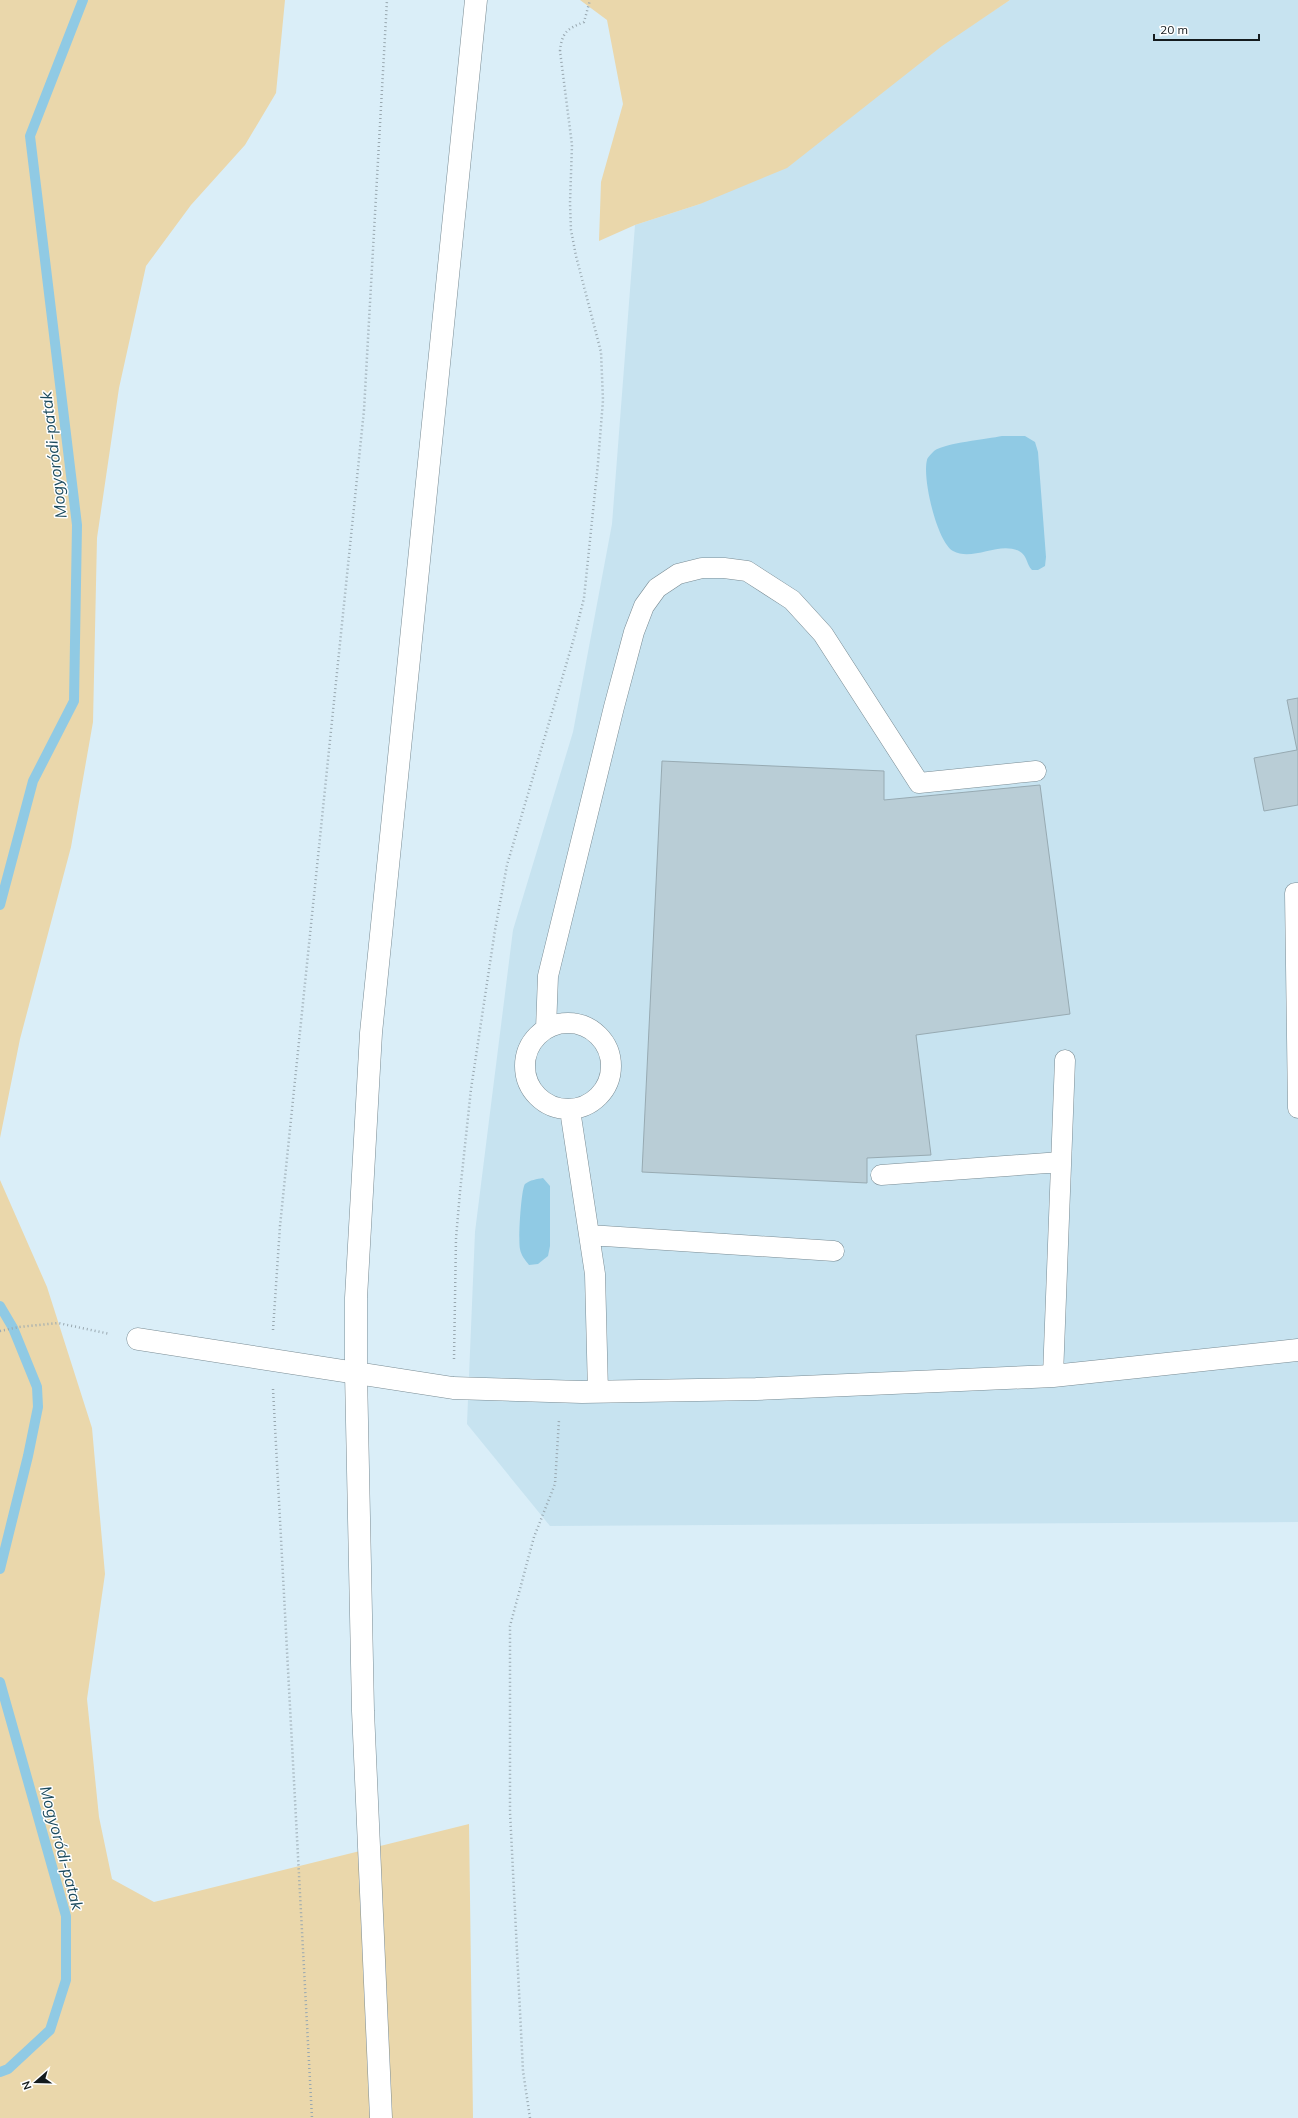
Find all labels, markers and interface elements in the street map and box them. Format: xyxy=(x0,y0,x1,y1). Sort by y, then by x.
scale bar xyxy=(1154,16,1259,42)
text: 20 m xyxy=(1160,22,1188,37)
water label: Mogyoródi-patak xyxy=(35,390,71,520)
water label: Mogyoródi-patak xyxy=(36,1784,88,1913)
north arrow xyxy=(16,2062,56,2102)
text: N xyxy=(19,2079,35,2092)

